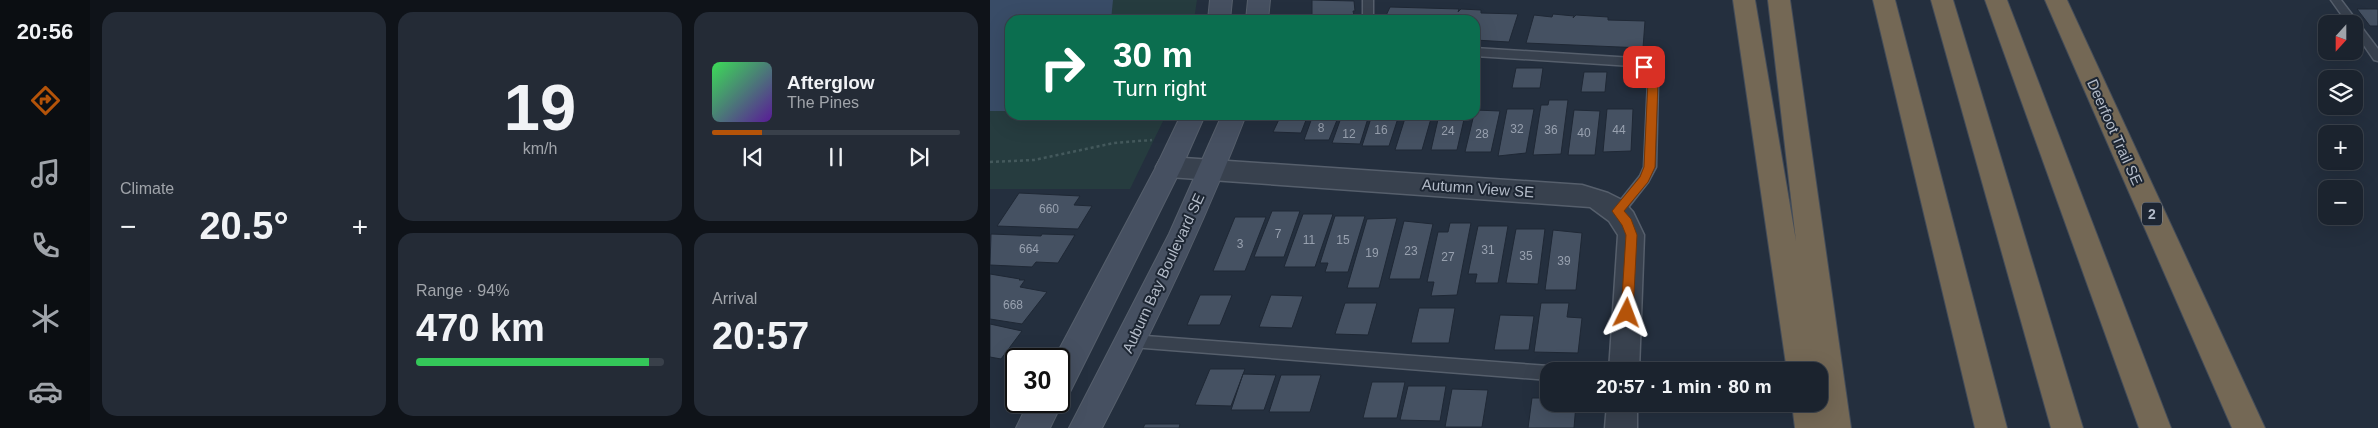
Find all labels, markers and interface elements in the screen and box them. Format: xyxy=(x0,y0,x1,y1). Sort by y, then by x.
north arrow xyxy=(2318,15,2362,60)
map controls xyxy=(2318,15,2363,225)
text: 20:56 xyxy=(17,19,73,44)
icon: right xyxy=(1030,35,1095,100)
text: 30 m xyxy=(1113,35,1193,74)
pin xyxy=(1623,46,1665,88)
icon: arrive xyxy=(1630,53,1658,81)
button: layers xyxy=(2318,70,2363,115)
text: 19 xyxy=(504,71,576,144)
text: Afterglow xyxy=(787,72,875,93)
text: Turn right xyxy=(1113,76,1206,101)
street label: Deerfoot Trail SE xyxy=(2084,76,2146,188)
icon: directions xyxy=(28,83,63,118)
text: The Pines xyxy=(787,94,859,111)
house number: 8 xyxy=(1318,121,1325,135)
house number: 32 xyxy=(1510,122,1524,136)
house number: 16 xyxy=(1374,123,1388,137)
house number: 36 xyxy=(1544,123,1558,137)
house number: 44 xyxy=(1612,123,1626,137)
house number: 24 xyxy=(1441,124,1455,138)
button: + xyxy=(2318,125,2363,170)
house number: 40 xyxy=(1577,126,1591,140)
house number: 12 xyxy=(1342,127,1356,141)
house number: 28 xyxy=(1475,127,1489,141)
text: km/h xyxy=(523,140,557,157)
icon: previous xyxy=(739,143,767,171)
icon: pause xyxy=(822,143,850,171)
icon: next xyxy=(905,143,933,171)
icon: music xyxy=(28,156,63,191)
street label: Autumn View SE xyxy=(1421,176,1535,200)
text: Climate xyxy=(120,180,174,197)
button: − xyxy=(2318,180,2363,225)
street label: Auburn Bay Boulevard SE xyxy=(1118,190,1208,356)
house number: 660 xyxy=(1039,202,1059,216)
road number: 2 xyxy=(2142,202,2162,225)
text: 20.5° xyxy=(199,205,289,247)
text: − xyxy=(120,211,136,242)
text: + xyxy=(352,211,368,242)
house number: 7 xyxy=(1275,227,1282,241)
icon: phone xyxy=(28,228,63,263)
house number: 11 xyxy=(1303,233,1316,247)
house number: 15 xyxy=(1336,233,1350,247)
house number: 3 xyxy=(1237,237,1244,251)
house number: 664 xyxy=(1019,242,1039,256)
house number: 31 xyxy=(1481,243,1495,257)
house number: 23 xyxy=(1404,244,1418,258)
house number: 19 xyxy=(1365,246,1379,260)
house number: 35 xyxy=(1519,249,1533,263)
house number: 27 xyxy=(1441,250,1455,264)
house number: 39 xyxy=(1557,254,1571,268)
text: Range · 94% xyxy=(416,282,509,299)
position arrow xyxy=(1600,286,1652,338)
text: Arrival xyxy=(712,290,757,307)
house number: 668 xyxy=(1003,298,1023,312)
icon: climate xyxy=(28,301,63,336)
text: 470 km xyxy=(416,307,545,349)
text: 20:57 xyxy=(712,315,809,357)
speed limit sign: 30 xyxy=(1005,348,1070,413)
icon: car xyxy=(28,374,63,409)
text: 20:57 · 1 min · 80 m xyxy=(1596,376,1772,397)

